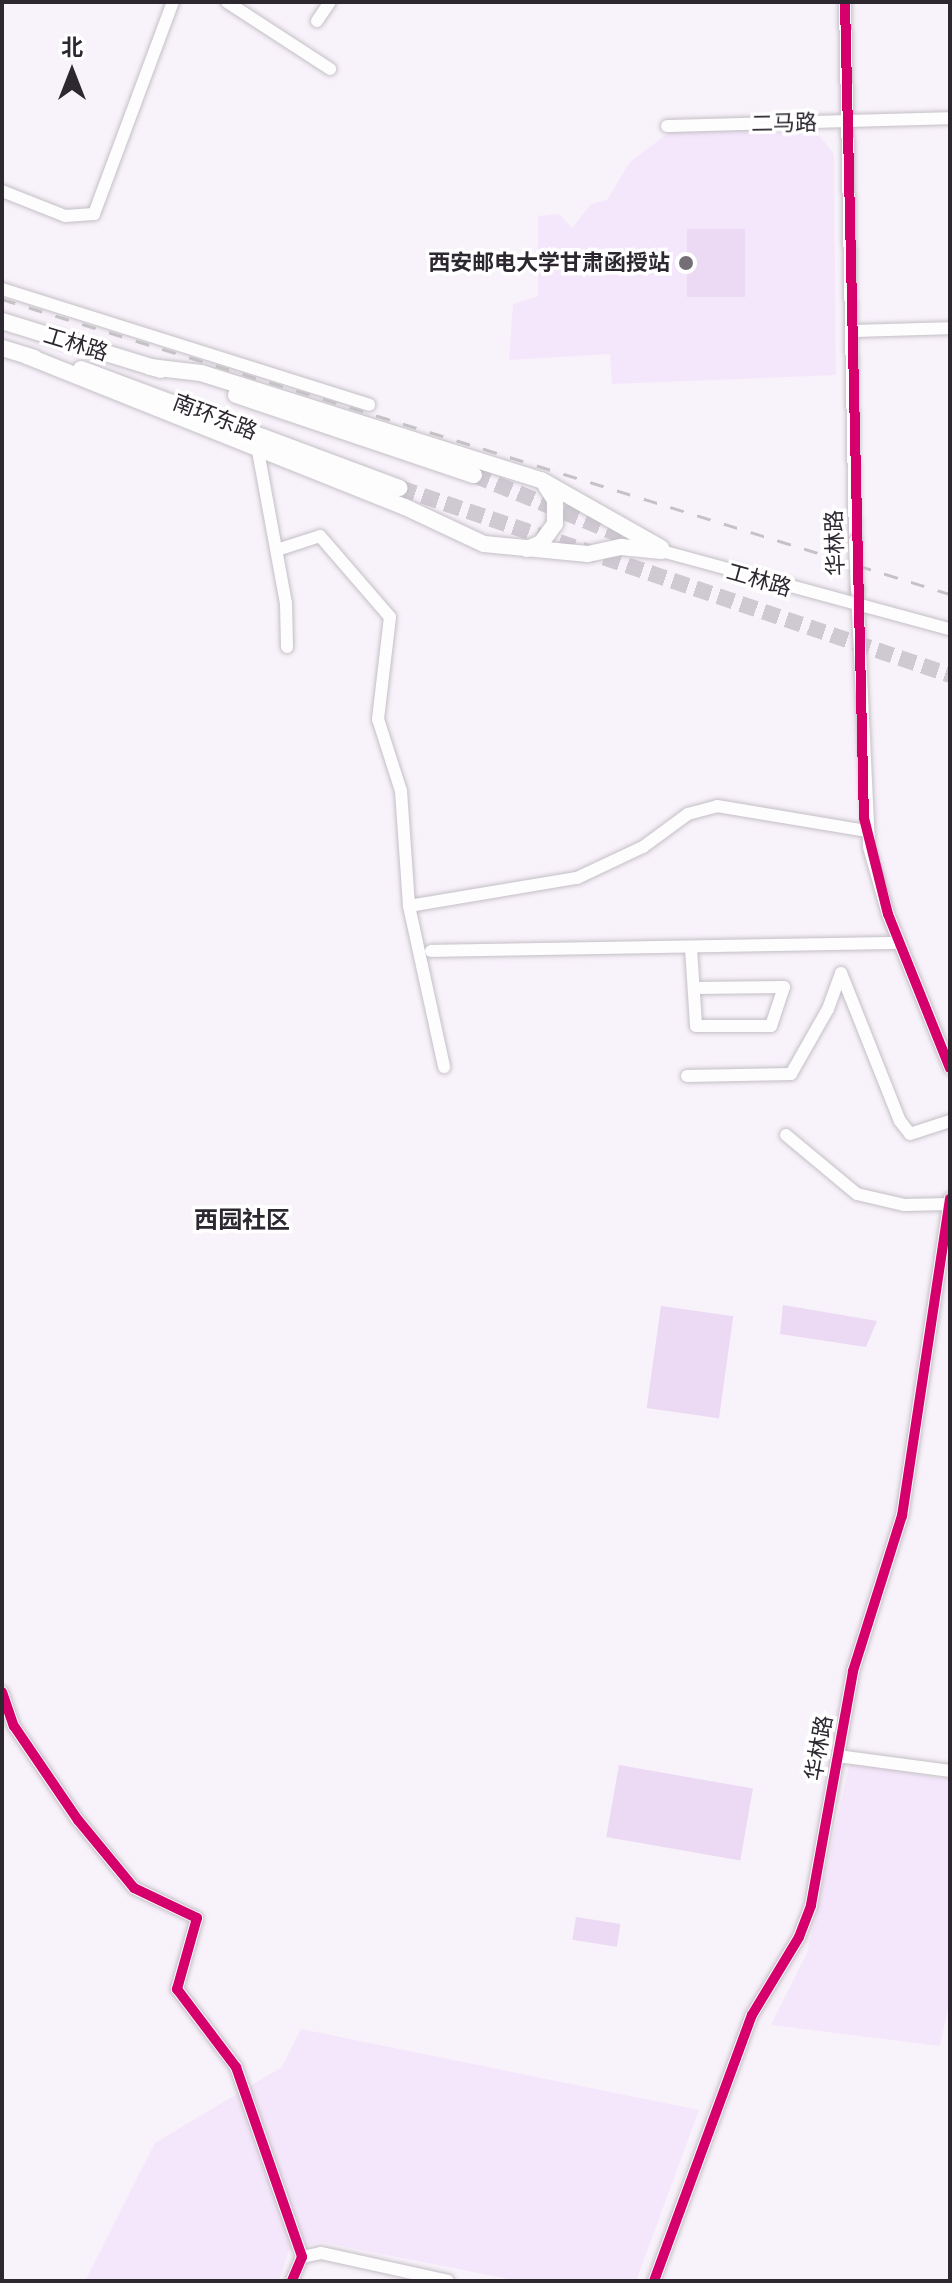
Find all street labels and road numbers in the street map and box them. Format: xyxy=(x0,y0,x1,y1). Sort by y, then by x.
street label: 二马路 xyxy=(751,109,817,137)
street label: 工林路 xyxy=(41,322,111,366)
street label: 南环东路 xyxy=(169,389,261,445)
street label: 华林路 xyxy=(821,510,849,576)
street label: 工林路 xyxy=(724,558,794,602)
street label: 华林路 xyxy=(800,1713,838,1783)

